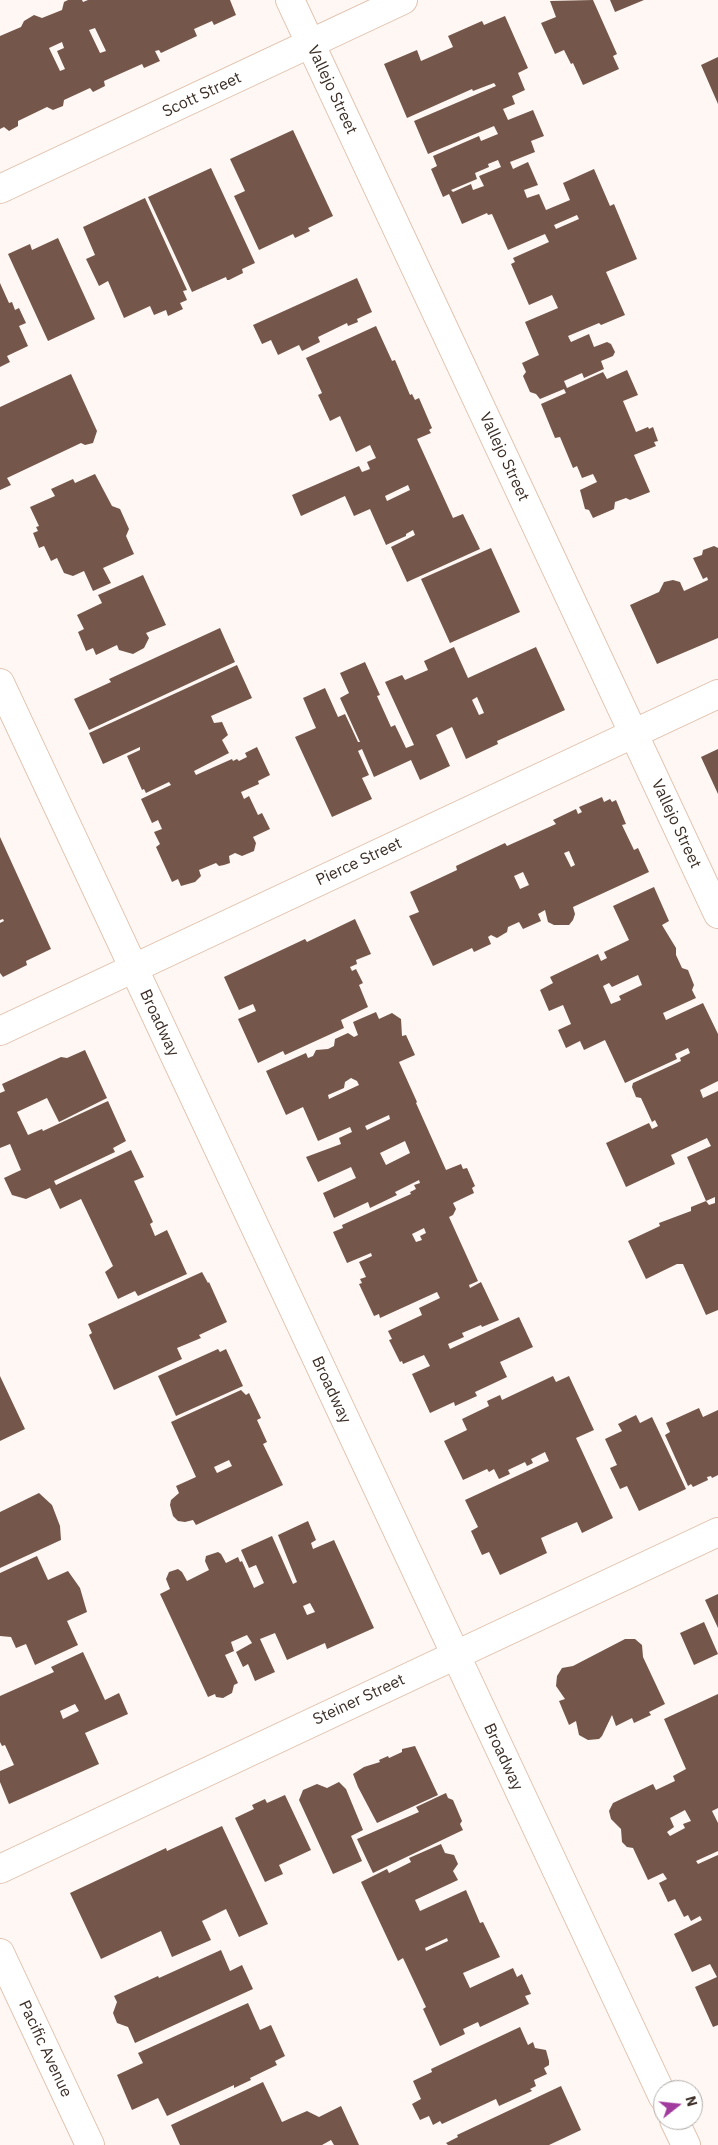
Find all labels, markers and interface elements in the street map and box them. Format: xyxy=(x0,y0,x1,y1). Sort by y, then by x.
street label: Vallejo Street xyxy=(303,43,361,137)
street label: Scott Street xyxy=(159,68,245,122)
street label: Vallejo Street xyxy=(475,410,533,504)
street label: Vallejo Street xyxy=(647,777,705,871)
street label: Pierce Street xyxy=(313,834,405,890)
street label: Broadway xyxy=(135,986,183,1060)
street label: Broadway xyxy=(307,1353,355,1427)
street label: Steiner Street xyxy=(310,1670,408,1730)
street label: Broadway xyxy=(479,1720,527,1794)
street label: Pacific Avenue xyxy=(14,1998,76,2100)
north arrow xyxy=(653,2080,703,2130)
text: N xyxy=(681,2094,702,2108)

